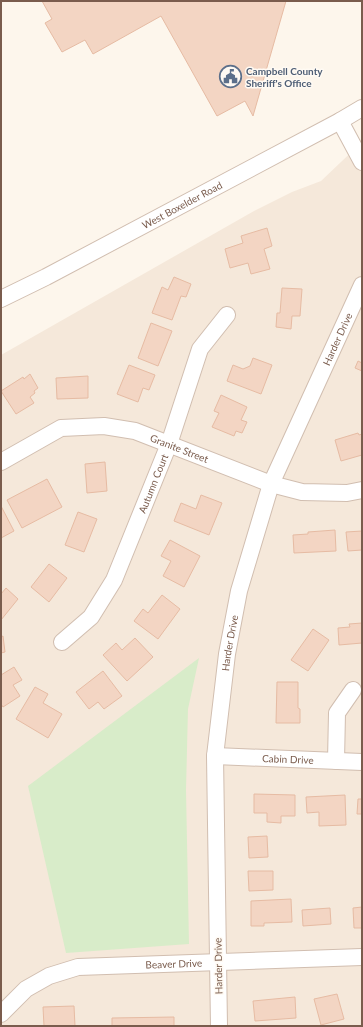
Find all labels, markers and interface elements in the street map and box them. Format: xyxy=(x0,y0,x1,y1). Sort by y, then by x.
public building icon: Campbell County Sheriff's Office xyxy=(217,64,243,90)
place label: Campbell County Sheriff's Office xyxy=(246,65,323,89)
street label: West Boxelder Road xyxy=(140,179,224,231)
street label: Harder Drive xyxy=(320,311,355,367)
street label: Granite Street xyxy=(148,432,211,465)
street label: Autumn Court xyxy=(136,452,171,515)
street label: Harder Drive xyxy=(219,614,240,672)
street label: Cabin Drive xyxy=(262,752,314,766)
street label: Harder Drive xyxy=(212,938,224,994)
street label: Beaver Drive xyxy=(145,957,202,971)

